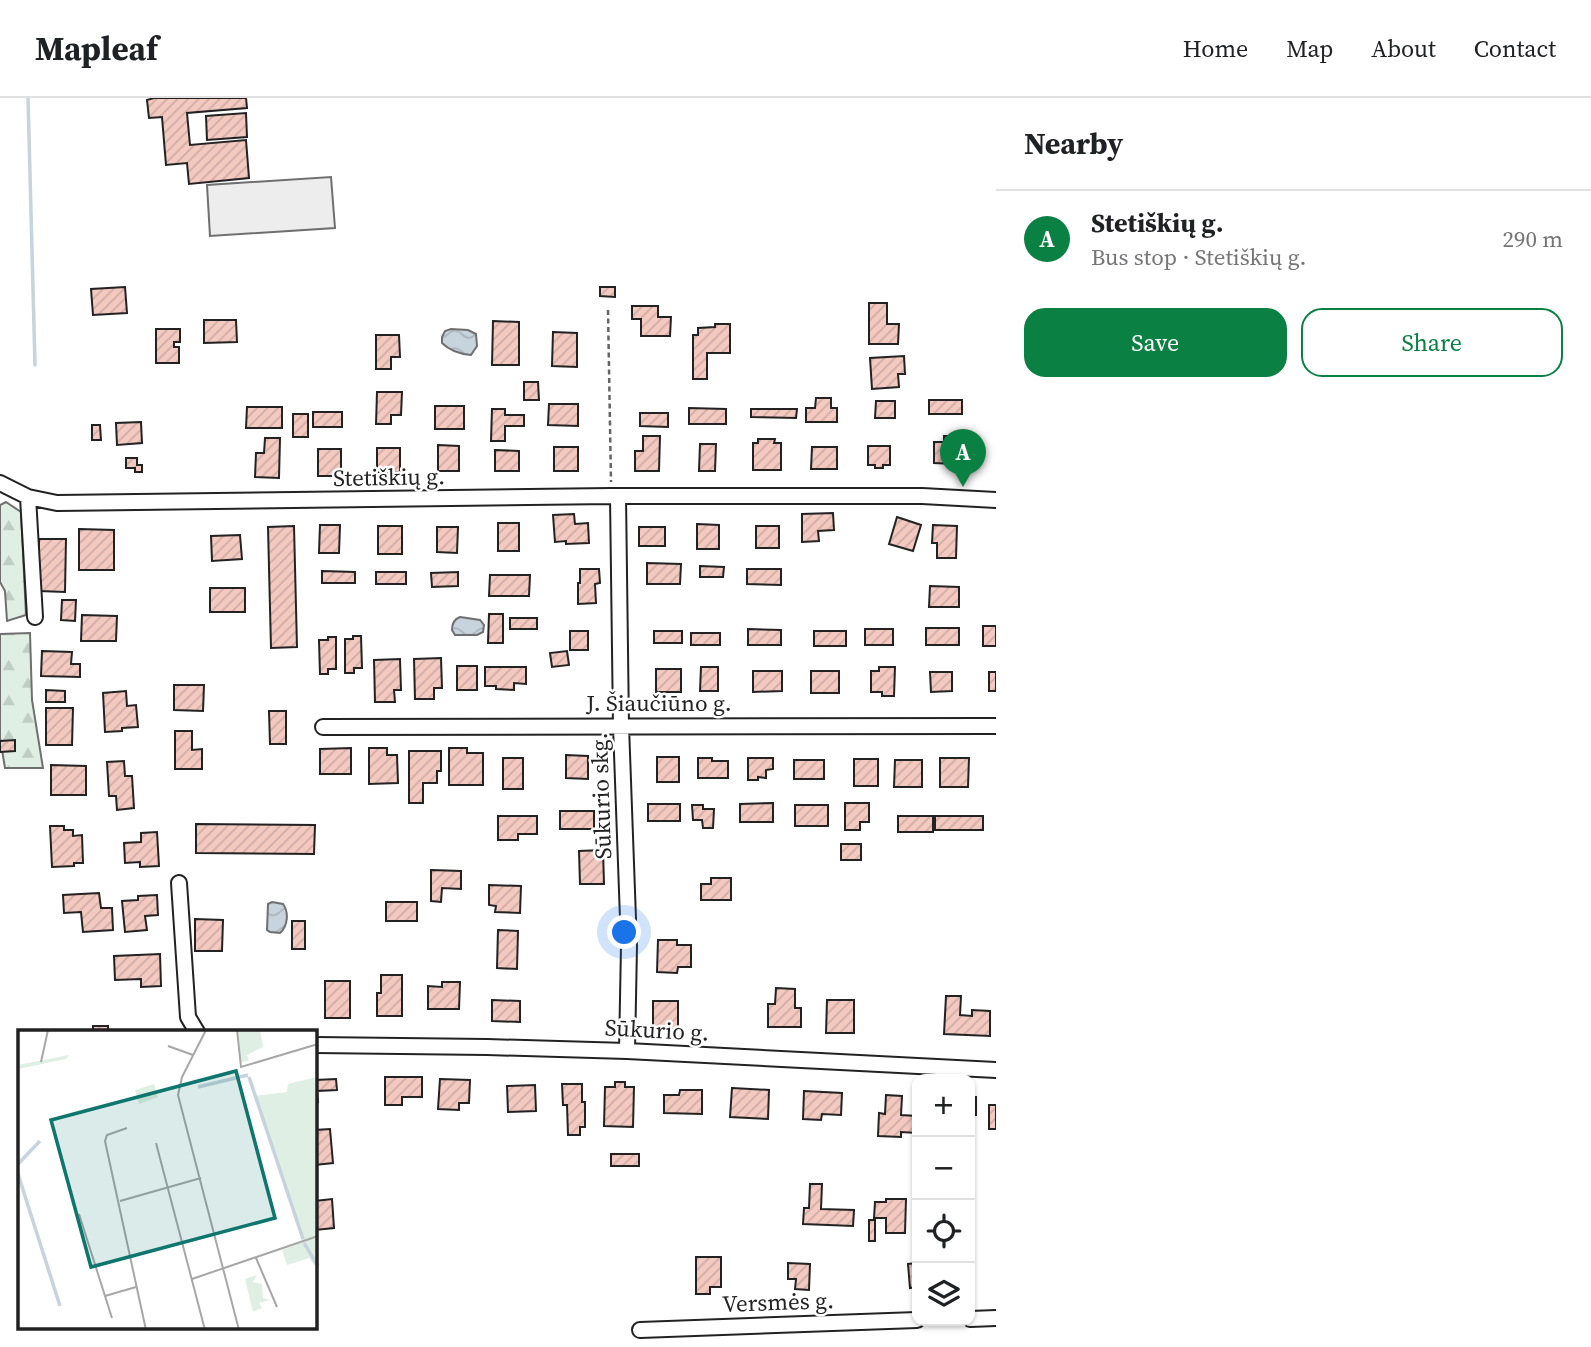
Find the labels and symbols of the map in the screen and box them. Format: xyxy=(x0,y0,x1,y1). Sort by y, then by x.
pin: A xyxy=(940,429,986,487)
street label: Stetiškių g. xyxy=(333,460,445,494)
street label: J. Šiaučiūno g. xyxy=(585,687,732,719)
street label: Sūkurio skg. xyxy=(583,732,619,860)
your location xyxy=(607,915,641,949)
street label: Sūkurio g. xyxy=(604,1011,710,1049)
inset map xyxy=(18,1030,317,1330)
street label: Versmės g. xyxy=(722,1284,834,1320)

